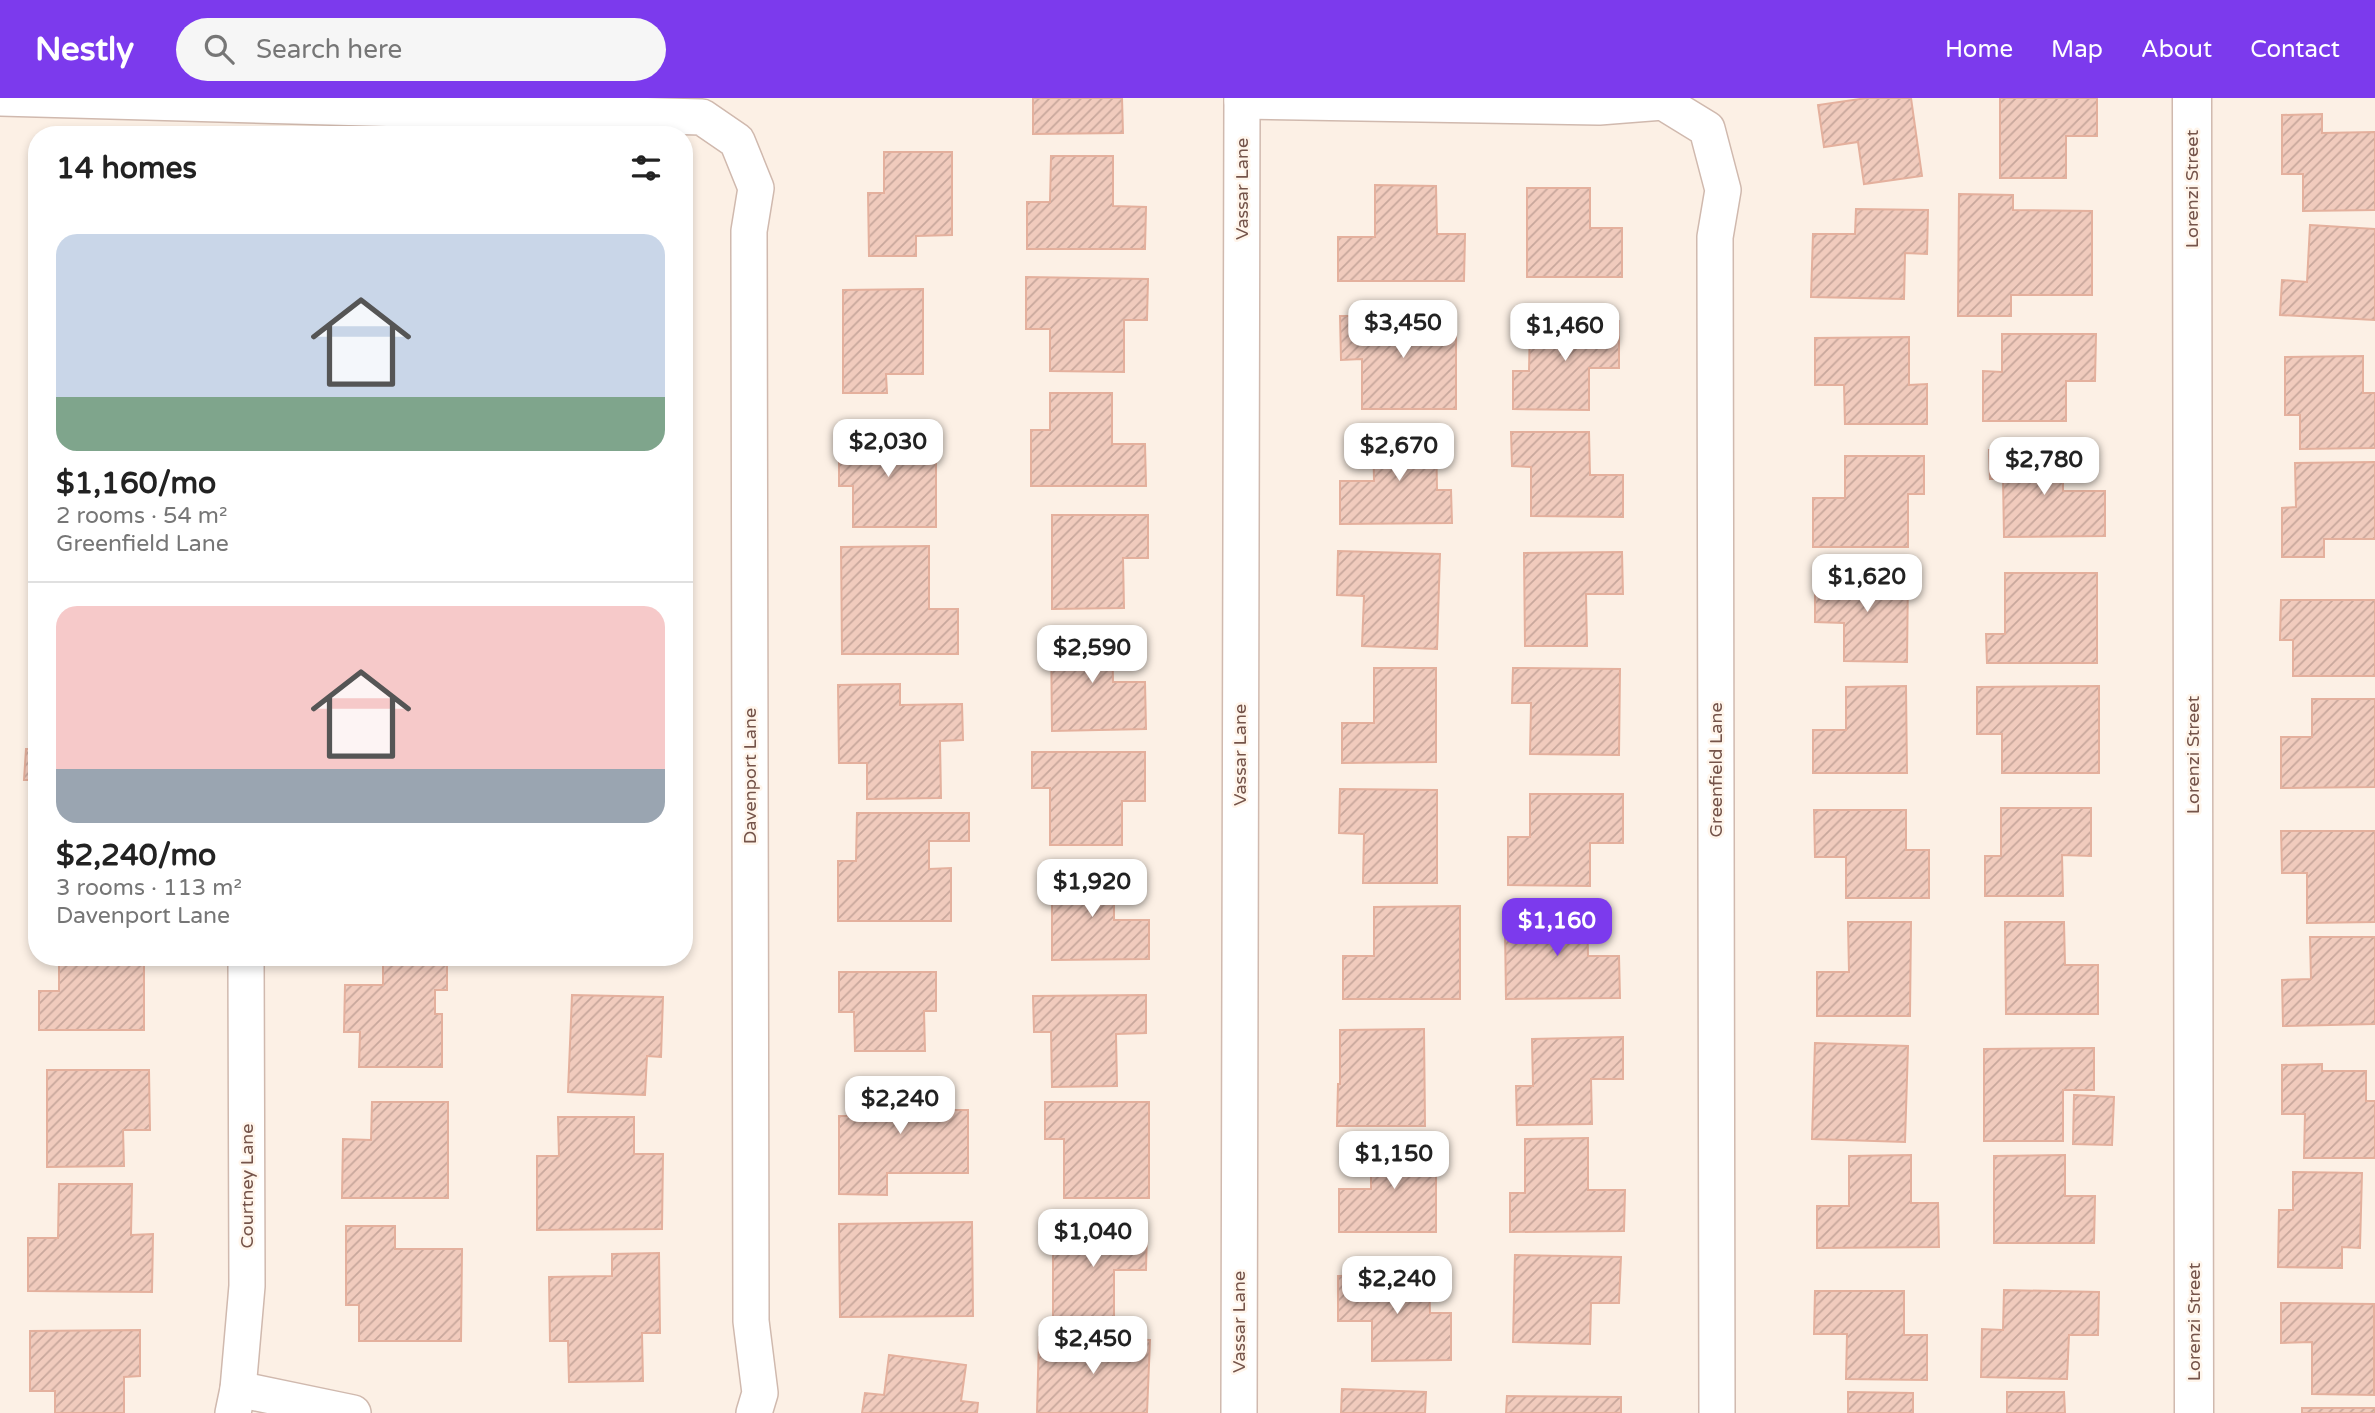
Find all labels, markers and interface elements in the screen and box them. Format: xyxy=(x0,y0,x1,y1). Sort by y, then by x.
search box xyxy=(176,18,666,81)
text: Nestly xyxy=(35,30,134,69)
icon: search xyxy=(200,30,238,68)
text: Search here xyxy=(256,34,402,65)
text: Home xyxy=(1945,35,2013,64)
text: Map xyxy=(2051,35,2103,64)
text: About xyxy=(2141,35,2212,64)
text: Contact xyxy=(2250,35,2340,64)
street label: Lorenzi Street xyxy=(2181,130,2203,248)
street label: Vassar Lane xyxy=(1231,138,1253,240)
icon: filters xyxy=(627,149,665,187)
text: 14 homes xyxy=(56,150,197,187)
icon: home xyxy=(298,279,424,405)
pin: $3,450 xyxy=(1346,300,1460,360)
pin: $1,460 xyxy=(1508,303,1622,363)
text: $3,450 xyxy=(1364,309,1442,337)
text: $1,460 xyxy=(1526,312,1604,340)
pin: $2,030 xyxy=(831,420,945,479)
pin: $2,670 xyxy=(1342,424,1456,483)
text: $2,030 xyxy=(849,428,927,456)
text: $2,670 xyxy=(1360,432,1438,460)
pin: $2,780 xyxy=(1987,438,2101,497)
text: $2,780 xyxy=(2005,446,2083,474)
text: $1,160/mo xyxy=(56,465,216,502)
text: 2 rooms · 54 m² xyxy=(56,502,227,530)
text: Greenfield Lane xyxy=(56,530,229,558)
pin: $1,620 xyxy=(1810,554,1924,614)
text: $1,620 xyxy=(1828,563,1906,591)
pin: $2,590 xyxy=(1035,626,1149,685)
text: $2,590 xyxy=(1053,634,1131,662)
icon: home xyxy=(298,651,424,777)
street label: Lorenzi Street xyxy=(2182,696,2204,814)
street label: Greenfield Lane xyxy=(1705,702,1727,838)
street label: Vassar Lane xyxy=(1229,704,1251,806)
street label: Davenport Lane xyxy=(739,708,761,844)
text: $2,240/mo xyxy=(56,837,216,874)
pin: $1,920 xyxy=(1035,860,1149,919)
text: $1,920 xyxy=(1053,868,1131,896)
text: 3 rooms · 113 m² xyxy=(56,874,242,902)
pin: $1,160 xyxy=(1500,898,1614,958)
text: Davenport Lane xyxy=(56,902,230,930)
text: $1,160 xyxy=(1518,907,1596,935)
pin: $2,240 xyxy=(843,1076,957,1136)
text: $2,240 xyxy=(861,1085,939,1113)
street label: Courtney Lane xyxy=(236,1124,258,1248)
pin: $1,150 xyxy=(1337,1132,1451,1191)
text: $1,150 xyxy=(1355,1140,1433,1168)
pin: $1,040 xyxy=(1036,1210,1150,1269)
text: $1,040 xyxy=(1054,1218,1132,1246)
pin: $2,240 xyxy=(1340,1256,1454,1316)
street label: Lorenzi Street xyxy=(2183,1263,2205,1381)
text: $2,240 xyxy=(1358,1265,1436,1293)
street label: Vassar Lane xyxy=(1228,1271,1250,1373)
pin: $2,450 xyxy=(1036,1316,1150,1376)
text: $2,450 xyxy=(1054,1325,1132,1353)

